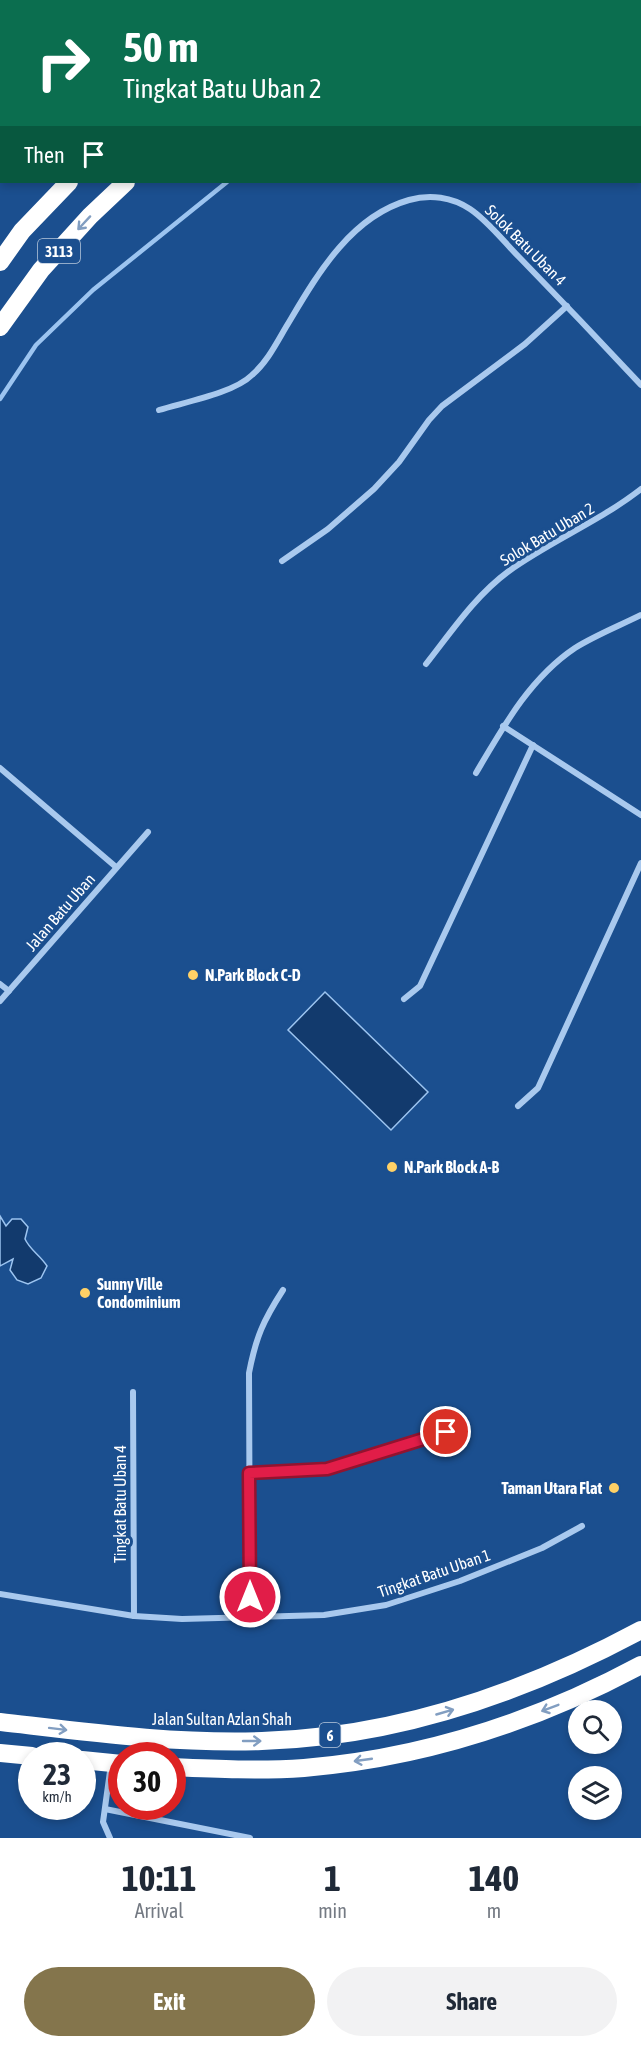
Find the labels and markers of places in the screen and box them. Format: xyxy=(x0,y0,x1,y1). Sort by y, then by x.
place label: N.Park Block C-D xyxy=(205,966,301,984)
marker: N.Park Block C-D xyxy=(186,968,200,982)
place label: N.Park Block A-B xyxy=(404,1158,499,1176)
marker: N.Park Block A-B xyxy=(385,1160,399,1174)
place label: Sunny Ville Condominium xyxy=(97,1275,180,1311)
marker: Sunny Ville Condominium xyxy=(78,1286,92,1300)
pin xyxy=(420,1406,471,1457)
place label: Taman Utara Flat xyxy=(501,1479,602,1497)
marker: Taman Utara Flat xyxy=(607,1481,621,1495)

